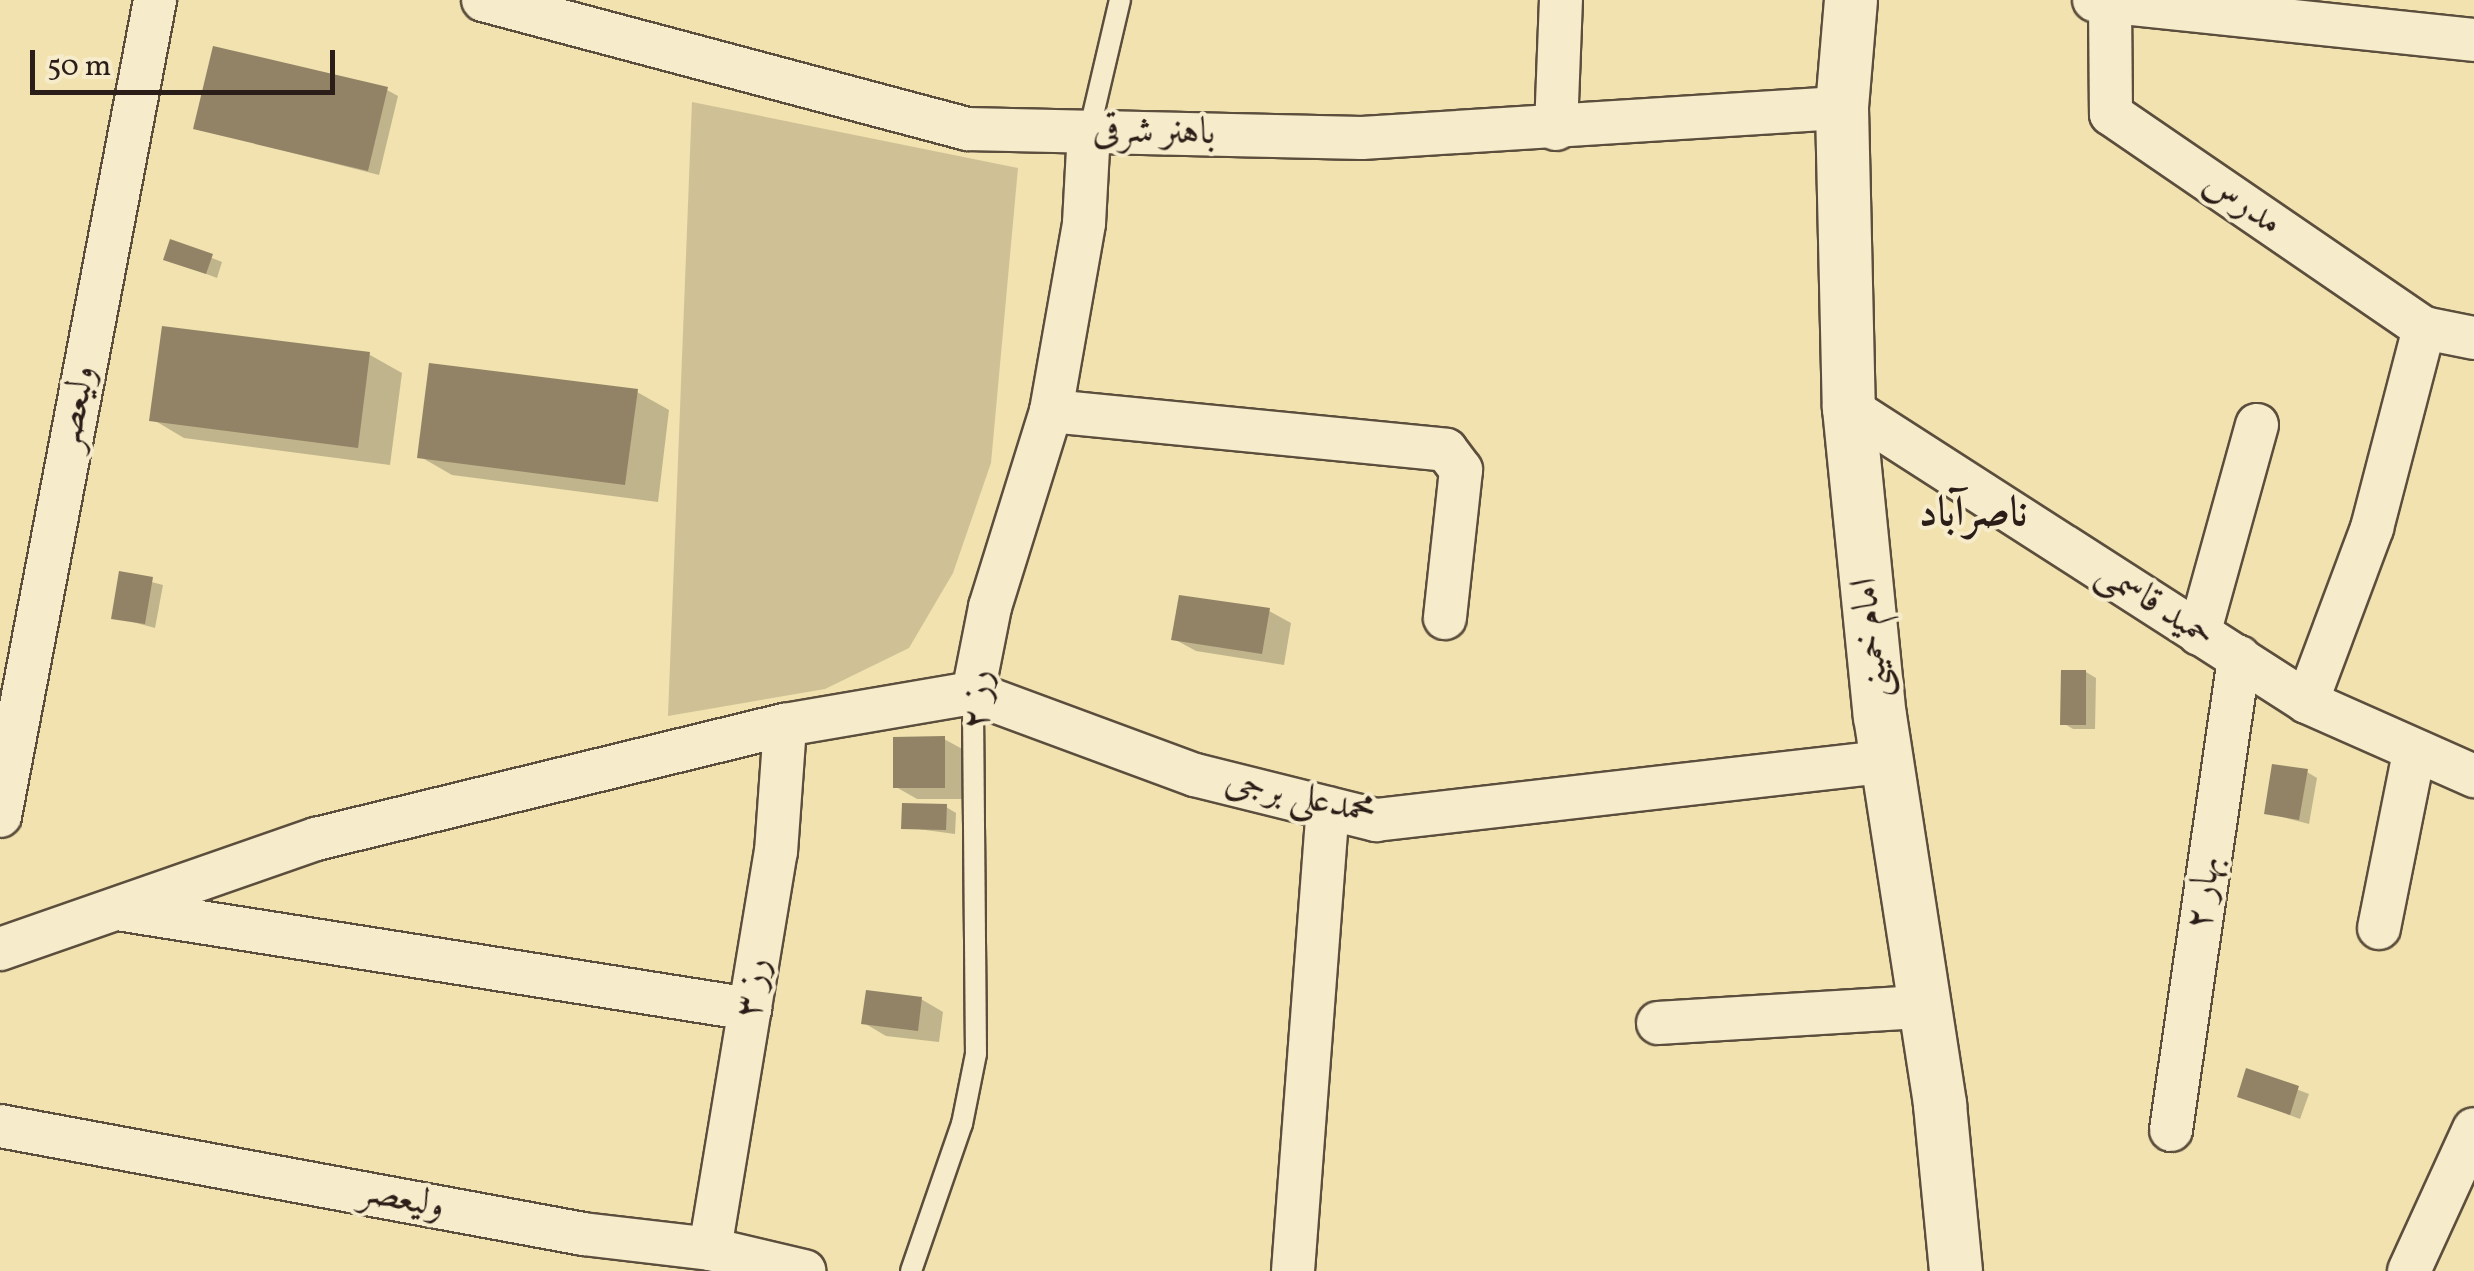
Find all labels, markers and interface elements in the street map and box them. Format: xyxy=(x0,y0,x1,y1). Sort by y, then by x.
scale bar xyxy=(35,30,340,92)
text: 50 m xyxy=(47,46,111,88)
street label: باهنر شرقی xyxy=(1092,109,1216,157)
street label: مدرس xyxy=(2194,161,2290,247)
street label: ولیعصر xyxy=(46,362,108,454)
district label: ناصرآباد xyxy=(1919,490,2027,540)
street label: حمید قاسمی xyxy=(2087,551,2223,659)
street label: امام خمینی xyxy=(1843,575,1901,701)
street label: رز ۲ xyxy=(955,669,1003,731)
street label: محمدعلی برجی xyxy=(1221,760,1379,836)
street label: بهار ۲ xyxy=(2177,853,2233,933)
street label: رز ۳ xyxy=(727,955,781,1021)
street label: ولیعصر xyxy=(356,1169,448,1231)

